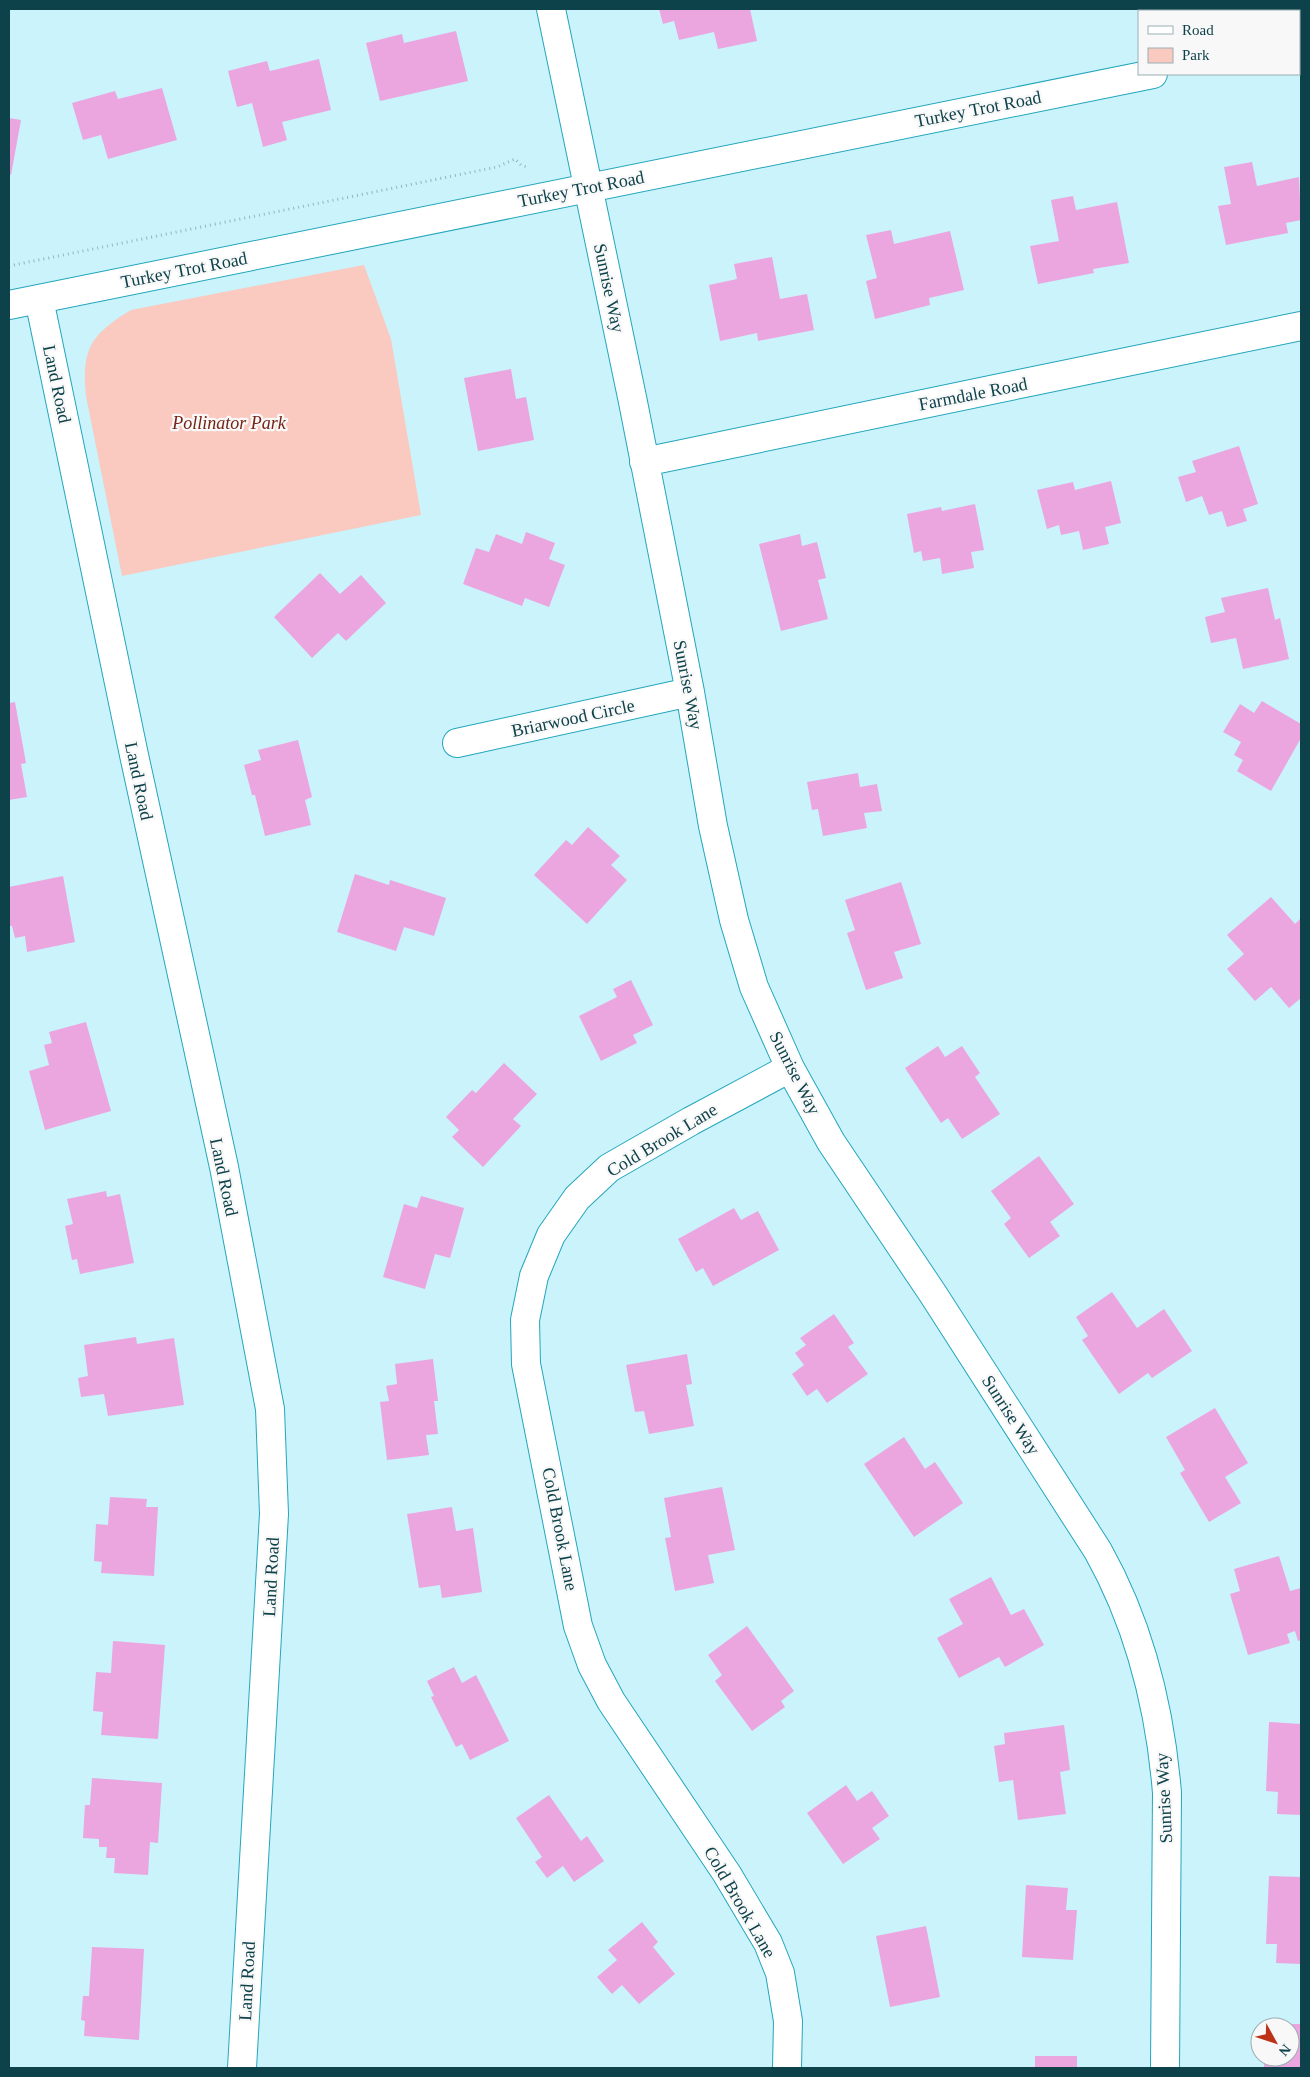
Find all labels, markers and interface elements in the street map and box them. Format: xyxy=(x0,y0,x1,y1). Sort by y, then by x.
legend xyxy=(1138,10,1300,75)
text: Road xyxy=(1182,22,1214,38)
text: Park xyxy=(1182,47,1210,63)
street label: Turkey Trot Road xyxy=(913,87,1043,131)
street label: Turkey Trot Road xyxy=(516,167,646,211)
street label: Sunrise Way xyxy=(590,242,628,334)
street label: Turkey Trot Road xyxy=(119,248,249,292)
street label: Land Road xyxy=(39,343,75,425)
street label: Farmdale Road xyxy=(917,374,1029,414)
park label: Pollinator Park xyxy=(171,413,287,433)
street label: Sunrise Way xyxy=(670,639,706,731)
street label: Briarwood Circle xyxy=(510,695,636,741)
street label: Land Road xyxy=(121,740,157,822)
street label: Sunrise Way xyxy=(765,1028,825,1118)
street label: Cold Brook Lane xyxy=(603,1099,721,1181)
street label: Land Road xyxy=(206,1136,242,1218)
street label: Sunrise Way xyxy=(978,1372,1044,1458)
street label: Cold Brook Lane xyxy=(538,1466,582,1592)
street label: Land Road xyxy=(259,1537,283,1617)
street label: Sunrise Way xyxy=(1152,1752,1176,1844)
street label: Cold Brook Lane xyxy=(700,1843,780,1961)
street label: Land Road xyxy=(235,1941,259,2021)
north arrow xyxy=(1250,2017,1300,2067)
text: N xyxy=(1276,2041,1294,2059)

